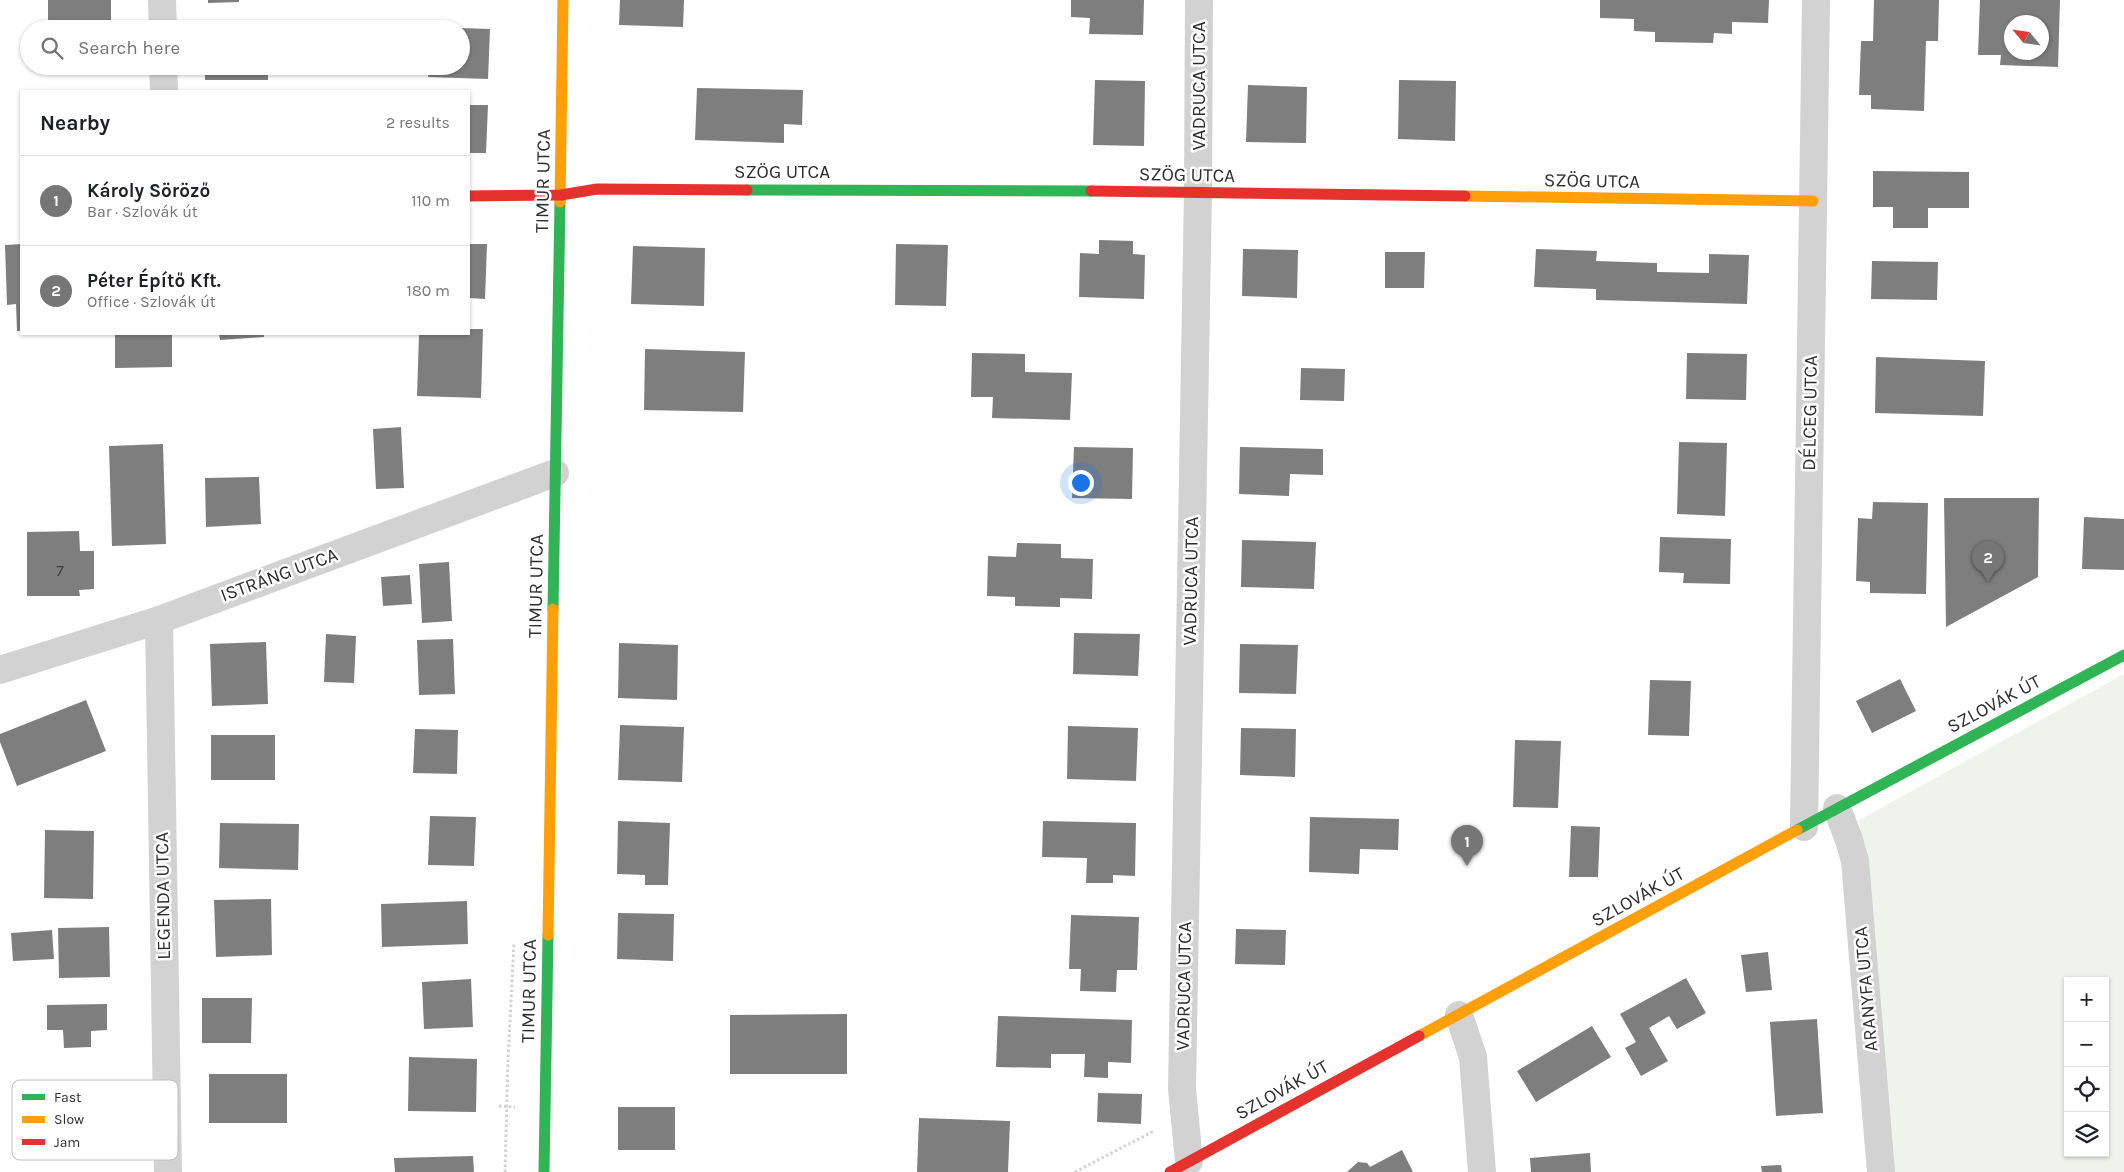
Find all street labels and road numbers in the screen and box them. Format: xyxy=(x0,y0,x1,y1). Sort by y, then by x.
street label: VADRUCA UTCA xyxy=(1188,21,1210,151)
street label: TIMUR UTCA xyxy=(531,129,555,233)
street label: SZÖG UTCA xyxy=(734,161,830,183)
street label: SZÖG UTCA xyxy=(1139,163,1235,187)
street label: SZÖG UTCA xyxy=(1544,169,1640,193)
street label: DÉLCEG UTCA xyxy=(1797,355,1822,471)
street label: VADRUCA UTCA xyxy=(1179,516,1203,646)
street label: TIMUR UTCA xyxy=(524,534,548,638)
street label: ISTRÁNG UTCA xyxy=(217,543,341,606)
street label: SZLOVÁK ÚT xyxy=(1943,669,2045,738)
street label: LEGENDA UTCA xyxy=(151,832,175,960)
street label: SZLOVÁK ÚT xyxy=(1587,861,1689,932)
street label: VADRUCA UTCA xyxy=(1172,921,1196,1051)
street label: ARANYFA UTCA xyxy=(1850,925,1882,1053)
street label: TIMUR UTCA xyxy=(517,939,541,1043)
street label: SZLOVÁK ÚT xyxy=(1231,1054,1333,1125)

